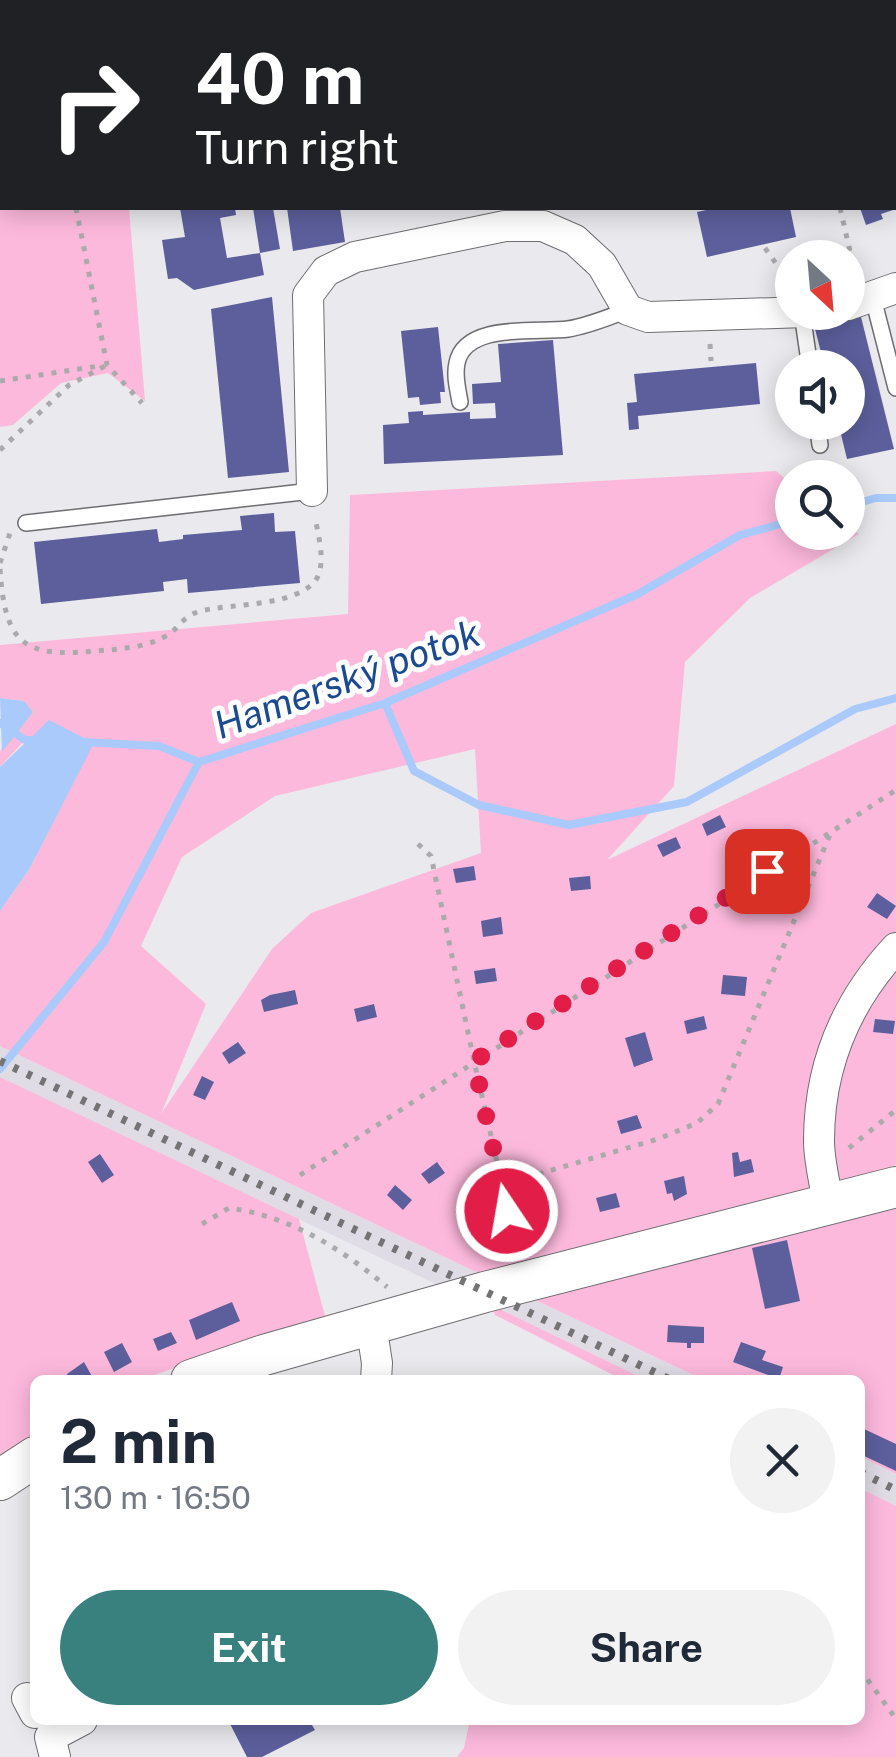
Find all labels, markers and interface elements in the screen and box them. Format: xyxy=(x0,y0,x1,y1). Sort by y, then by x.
text: 40 m xyxy=(195,37,365,120)
icon: right xyxy=(30,40,160,170)
text: Turn right xyxy=(195,121,399,174)
north arrow xyxy=(775,240,865,330)
map controls xyxy=(775,240,865,550)
button: sound xyxy=(775,350,865,440)
button: search xyxy=(775,460,865,550)
water label: Hamerský potok xyxy=(208,610,486,748)
pin xyxy=(725,829,810,914)
icon: arrive xyxy=(740,844,795,899)
position arrow xyxy=(455,1159,559,1263)
text: 2 min xyxy=(60,1406,217,1477)
button: close xyxy=(730,1408,835,1513)
text: 130 m · 16:50 xyxy=(60,1479,251,1516)
button: Exit xyxy=(60,1590,438,1705)
button: Share xyxy=(458,1590,835,1705)

